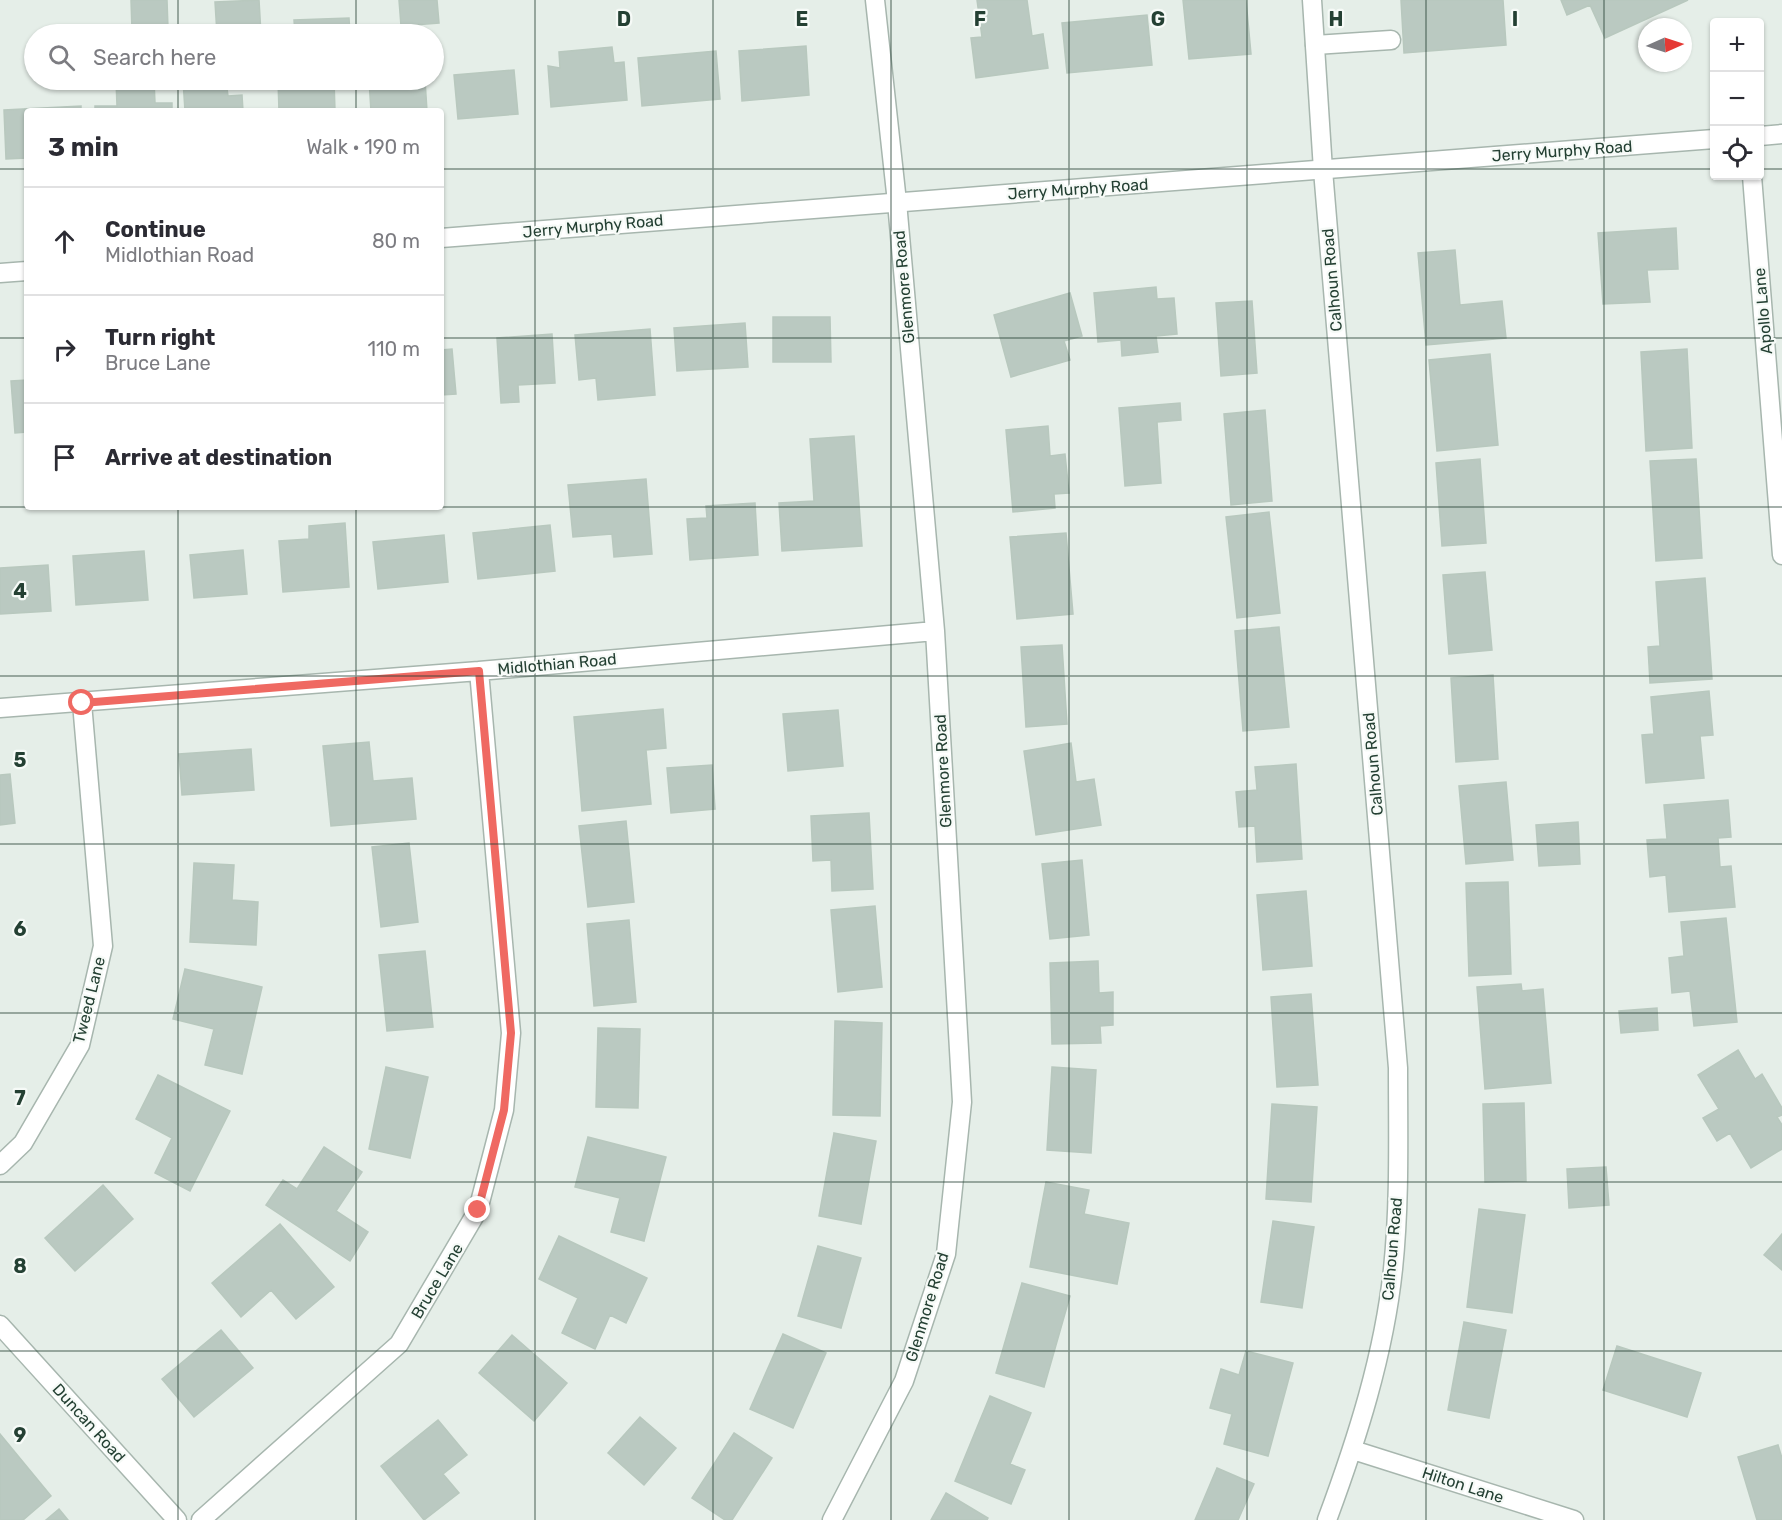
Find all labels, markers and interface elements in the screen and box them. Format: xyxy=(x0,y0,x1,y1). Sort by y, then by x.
text: D xyxy=(617,7,631,31)
text: E xyxy=(796,7,808,31)
text: F xyxy=(974,7,986,31)
text: G xyxy=(1151,7,1165,31)
text: H xyxy=(1329,7,1343,31)
text: I xyxy=(1512,7,1518,31)
north arrow xyxy=(1638,18,1692,72)
map controls xyxy=(1710,18,1764,180)
button: + xyxy=(1710,18,1764,72)
search box xyxy=(24,24,444,90)
icon: search xyxy=(45,41,78,74)
text: Search here xyxy=(93,44,216,71)
button: − xyxy=(1710,72,1764,126)
button: locate xyxy=(1710,126,1764,180)
text: 3 min xyxy=(48,132,119,163)
text: Walk · 190 m xyxy=(306,135,420,159)
street label: Jerry Murphy Road xyxy=(1491,137,1633,165)
street label: Jerry Murphy Road xyxy=(1007,175,1149,203)
street label: Jerry Murphy Road xyxy=(522,210,664,242)
text: Continue xyxy=(105,216,206,243)
icon: ahead xyxy=(48,225,81,258)
street label: Calhoun Road xyxy=(1318,228,1346,332)
text: 80 m xyxy=(372,229,420,253)
street label: Glenmore Road xyxy=(890,230,918,344)
text: Midlothian Road xyxy=(105,243,254,267)
street label: Apollo Lane xyxy=(1750,267,1776,355)
text: Turn right xyxy=(105,324,215,351)
icon: right xyxy=(48,333,81,366)
text: 110 m xyxy=(368,337,420,361)
text: Bruce Lane xyxy=(105,351,211,375)
icon: arrive xyxy=(48,441,81,474)
text: Arrive at destination xyxy=(105,444,332,471)
text: 4 xyxy=(13,579,27,603)
street label: Midlothian Road xyxy=(497,649,617,679)
route start xyxy=(68,689,94,715)
street label: Calhoun Road xyxy=(1359,712,1387,816)
street label: Glenmore Road xyxy=(931,714,955,828)
text: 5 xyxy=(14,748,27,772)
text: 6 xyxy=(13,917,27,941)
street label: Tweed Lane xyxy=(69,955,109,1045)
text: 7 xyxy=(14,1086,26,1110)
route end xyxy=(464,1196,490,1222)
street label: Calhoun Road xyxy=(1378,1197,1406,1301)
street label: Bruce Lane xyxy=(407,1240,467,1322)
street label: Glenmore Road xyxy=(901,1250,953,1364)
text: 8 xyxy=(13,1254,27,1278)
street label: Duncan Road xyxy=(49,1380,129,1466)
text: 9 xyxy=(14,1423,27,1447)
street label: Hilton Lane xyxy=(1420,1463,1506,1507)

